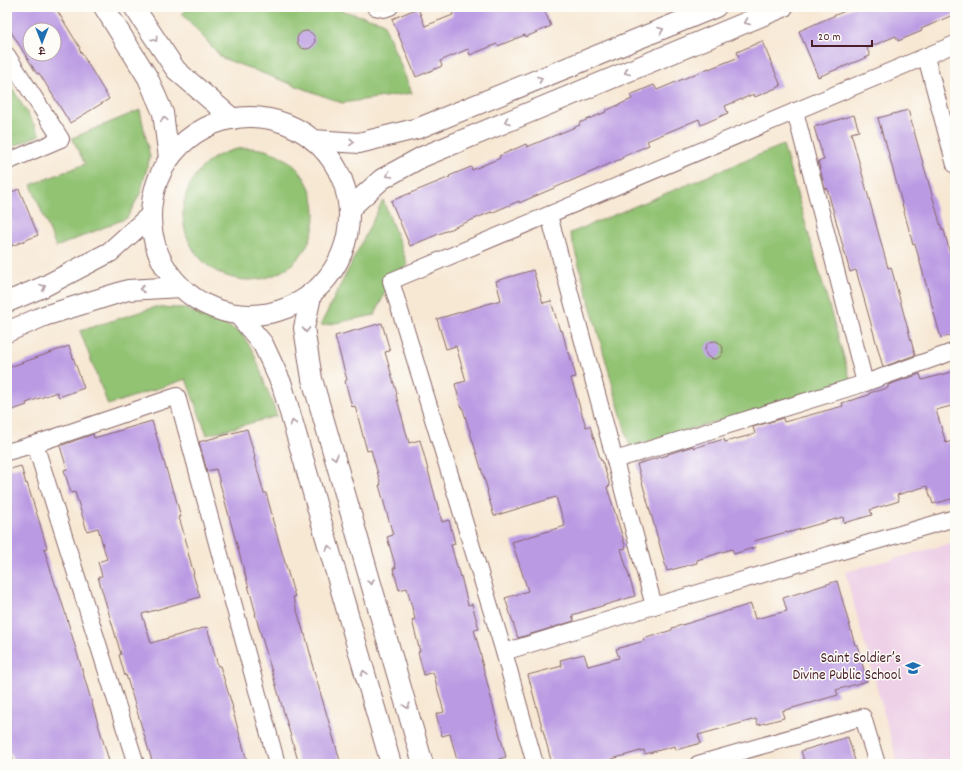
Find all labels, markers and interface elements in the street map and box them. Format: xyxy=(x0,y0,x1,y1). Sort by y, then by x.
one-way arrow xyxy=(744,17,752,25)
north arrow xyxy=(22,22,62,62)
scale bar xyxy=(812,22,872,48)
one-way arrow xyxy=(657,26,664,34)
text: 20 m xyxy=(818,29,841,46)
one-way arrow xyxy=(151,35,158,42)
text: उ xyxy=(38,42,46,58)
one-way arrow xyxy=(624,67,631,75)
one-way arrow xyxy=(537,75,544,83)
one-way arrow xyxy=(160,116,169,122)
one-way arrow xyxy=(504,117,511,125)
one-way arrow xyxy=(349,138,355,147)
one-way arrow xyxy=(386,171,393,178)
one-way arrow xyxy=(39,284,46,292)
one-way arrow xyxy=(139,285,145,293)
one-way arrow xyxy=(301,327,310,334)
one-way arrow xyxy=(289,420,298,427)
one-way arrow xyxy=(330,453,339,460)
one-way arrow xyxy=(325,544,333,551)
one-way arrow xyxy=(366,578,375,585)
place label: Saint Soldier’s Divine Public School xyxy=(793,648,901,687)
school or university icon: Saint Soldier’s Divine Public School xyxy=(904,659,922,677)
one-way arrow xyxy=(360,669,369,676)
one-way arrow xyxy=(402,703,411,710)

